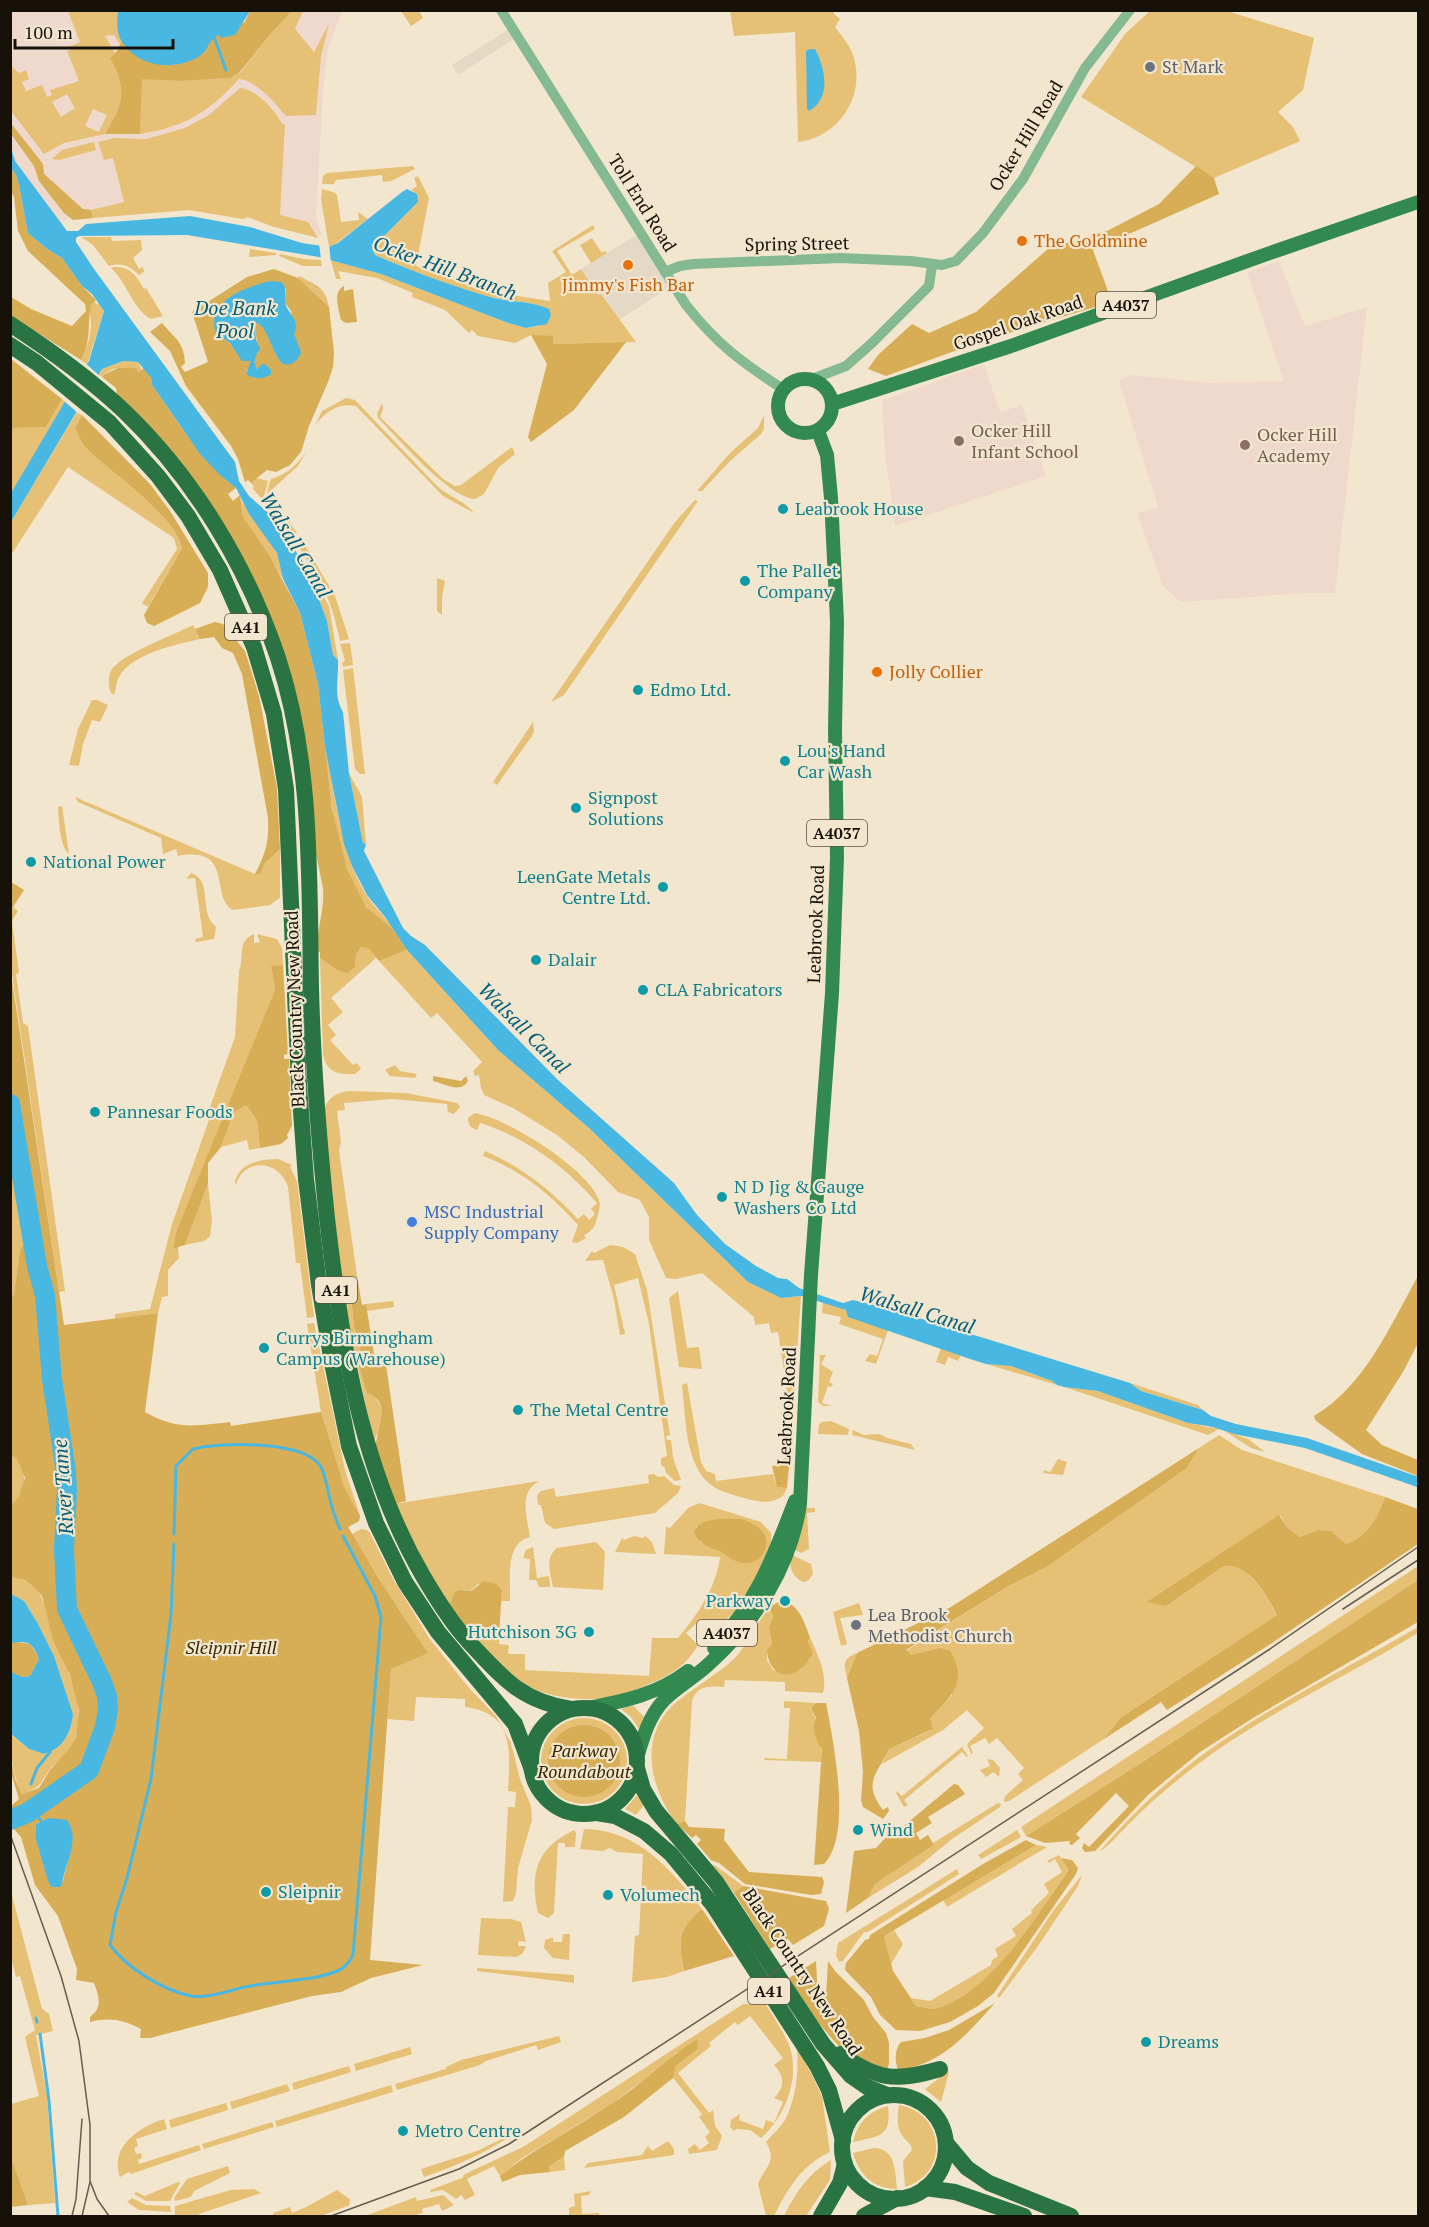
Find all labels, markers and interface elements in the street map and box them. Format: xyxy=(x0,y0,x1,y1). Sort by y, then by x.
scale bar xyxy=(15,12,172,50)
text: 100 m xyxy=(24,20,73,44)
place label: St Mark xyxy=(1162,54,1224,78)
marker: St Mark xyxy=(1143,60,1157,74)
street label: Ocker Hill Road xyxy=(983,76,1068,195)
street label: Toll End Road xyxy=(603,149,682,256)
place label: The Goldmine xyxy=(1034,228,1148,252)
water label: Ocker Hill Branch xyxy=(370,229,521,306)
street label: Spring Street xyxy=(744,230,850,256)
marker: The Goldmine xyxy=(1015,234,1029,248)
marker: Jimmy's Fish Bar xyxy=(621,258,635,272)
place label: Jimmy's Fish Bar xyxy=(562,272,694,296)
street label: Gospel Oak Road xyxy=(950,289,1086,355)
road number: A4037 xyxy=(1096,292,1156,318)
water label: Doe Bank Pool xyxy=(193,294,276,344)
place label: Ocker Hill Infant School xyxy=(971,418,1079,463)
place label: Ocker Hill Academy xyxy=(1257,422,1337,467)
marker: Ocker Hill Infant School xyxy=(952,434,966,448)
marker: Ocker Hill Academy xyxy=(1238,438,1252,452)
water label: Walsall Canal xyxy=(254,487,339,603)
place label: Leabrook House xyxy=(795,496,924,520)
marker: Leabrook House xyxy=(776,502,790,516)
place label: The Pallet Company xyxy=(757,558,839,603)
marker: The Pallet Company xyxy=(738,574,752,588)
road number: A41 xyxy=(225,614,267,640)
place label: Jolly Collier xyxy=(889,659,983,683)
marker: Jolly Collier xyxy=(870,665,884,679)
place label: Edmo Ltd. xyxy=(650,677,731,701)
marker: Edmo Ltd. xyxy=(631,683,645,697)
place label: Lou's Hand Car Wash xyxy=(797,738,886,783)
marker: Lou's Hand Car Wash xyxy=(778,754,792,768)
place label: Signpost Solutions xyxy=(588,785,664,830)
marker: Signpost Solutions xyxy=(569,801,583,815)
road number: A4037 xyxy=(807,820,867,846)
place label: National Power xyxy=(43,849,166,873)
marker: National Power xyxy=(24,855,38,869)
place label: LeenGate Metals Centre Ltd. xyxy=(517,864,651,909)
street label: Leabrook Road xyxy=(801,864,829,984)
marker: LeenGate Metals Centre Ltd. xyxy=(656,880,670,894)
street label: Black Country New Road xyxy=(279,910,309,1108)
place label: Dalair xyxy=(548,947,597,971)
marker: Dalair xyxy=(529,953,543,967)
water label: Walsall Canal xyxy=(473,976,576,1080)
place label: CLA Fabricators xyxy=(655,977,783,1001)
marker: CLA Fabricators xyxy=(636,983,650,997)
place label: Pannesar Foods xyxy=(107,1099,233,1123)
marker: Pannesar Foods xyxy=(88,1105,102,1119)
place label: N D Jig & Gauge Washers Co Ltd xyxy=(734,1174,864,1219)
marker: N D Jig & Gauge Washers Co Ltd xyxy=(715,1190,729,1204)
place label: MSC Industrial Supply Company xyxy=(424,1199,560,1244)
marker: MSC Industrial Supply Company xyxy=(405,1215,419,1229)
road number: A41 xyxy=(315,1277,357,1303)
water label: Walsall Canal xyxy=(856,1279,979,1340)
place label: Currys Birmingham Campus (Warehouse) xyxy=(276,1325,446,1370)
marker: Currys Birmingham Campus (Warehouse) xyxy=(257,1341,271,1355)
street label: Leabrook Road xyxy=(771,1346,801,1466)
place label: The Metal Centre xyxy=(530,1397,669,1421)
marker: The Metal Centre xyxy=(511,1403,525,1417)
water label: River Tame xyxy=(46,1438,79,1537)
place label: Parkway xyxy=(706,1588,774,1612)
marker: Parkway xyxy=(778,1594,792,1608)
place label: Lea Brook Methodist Church xyxy=(868,1602,1013,1647)
marker: Lea Brook Methodist Church xyxy=(849,1618,863,1632)
place label: Hutchison 3G xyxy=(468,1619,578,1643)
road number: A4037 xyxy=(697,1620,757,1646)
marker: Hutchison 3G xyxy=(582,1625,596,1639)
park label: Sleipnir Hill xyxy=(185,1635,277,1659)
park label: Parkway Roundabout xyxy=(536,1738,632,1783)
place label: Wind xyxy=(870,1817,913,1841)
marker: Wind xyxy=(851,1823,865,1837)
place label: Sleipnir xyxy=(278,1879,341,1903)
place label: Volumech xyxy=(620,1882,700,1906)
street label: Black Country New Road xyxy=(738,1883,868,2060)
marker: Sleipnir xyxy=(259,1885,273,1899)
marker: Volumech xyxy=(601,1888,615,1902)
road number: A41 xyxy=(748,1978,790,2004)
place label: Dreams xyxy=(1158,2029,1219,2053)
marker: Dreams xyxy=(1139,2035,1153,2049)
place label: Metro Centre xyxy=(415,2118,521,2142)
marker: Metro Centre xyxy=(396,2124,410,2138)

